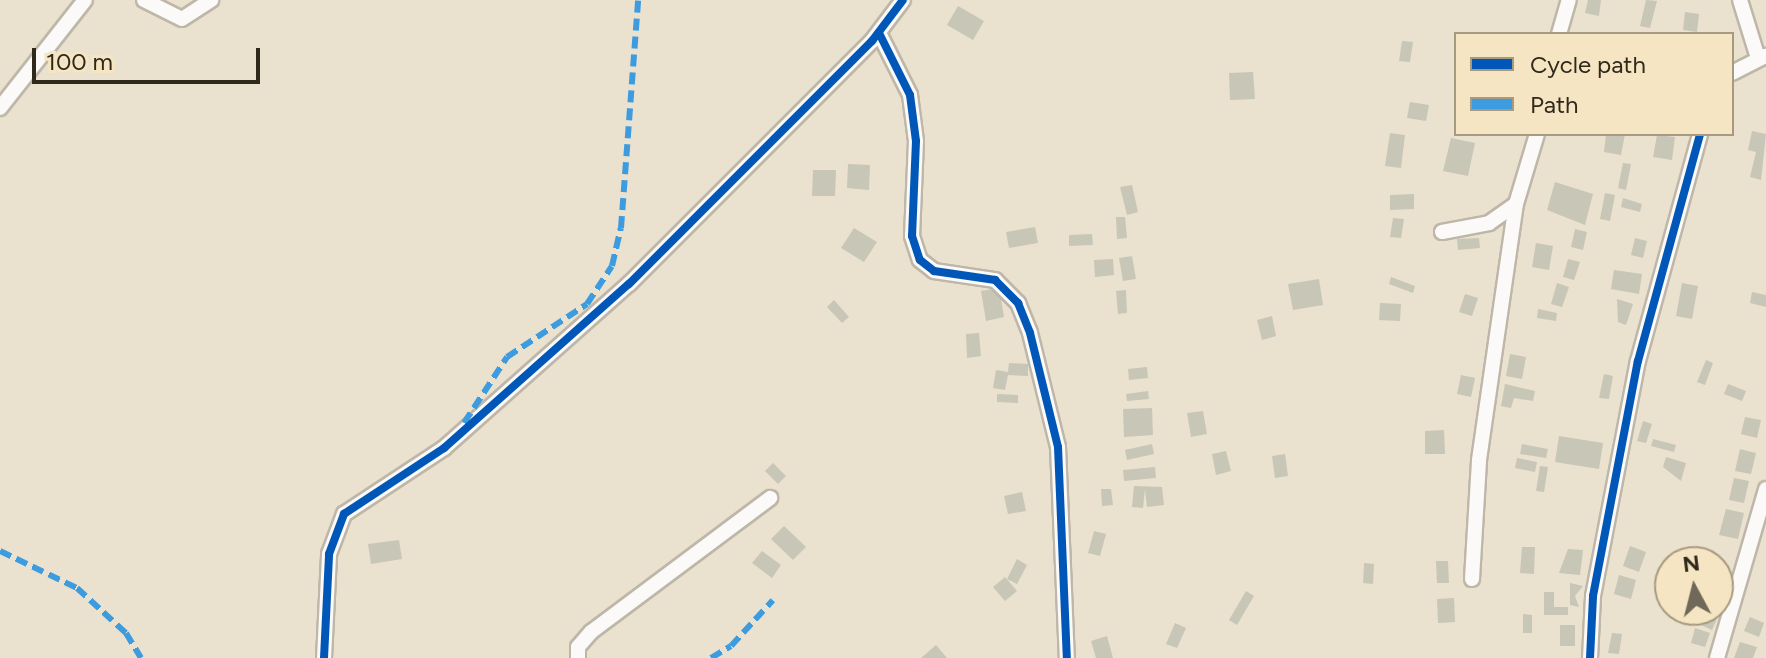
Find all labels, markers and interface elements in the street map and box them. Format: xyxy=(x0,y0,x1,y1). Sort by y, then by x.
scale bar xyxy=(36,32,264,82)
legend xyxy=(1454,32,1734,136)
text: 100 m xyxy=(46,47,113,76)
text: Cycle path xyxy=(1530,50,1646,79)
text: Path xyxy=(1530,90,1578,119)
north arrow xyxy=(1654,546,1734,626)
text: N xyxy=(1681,549,1701,578)

